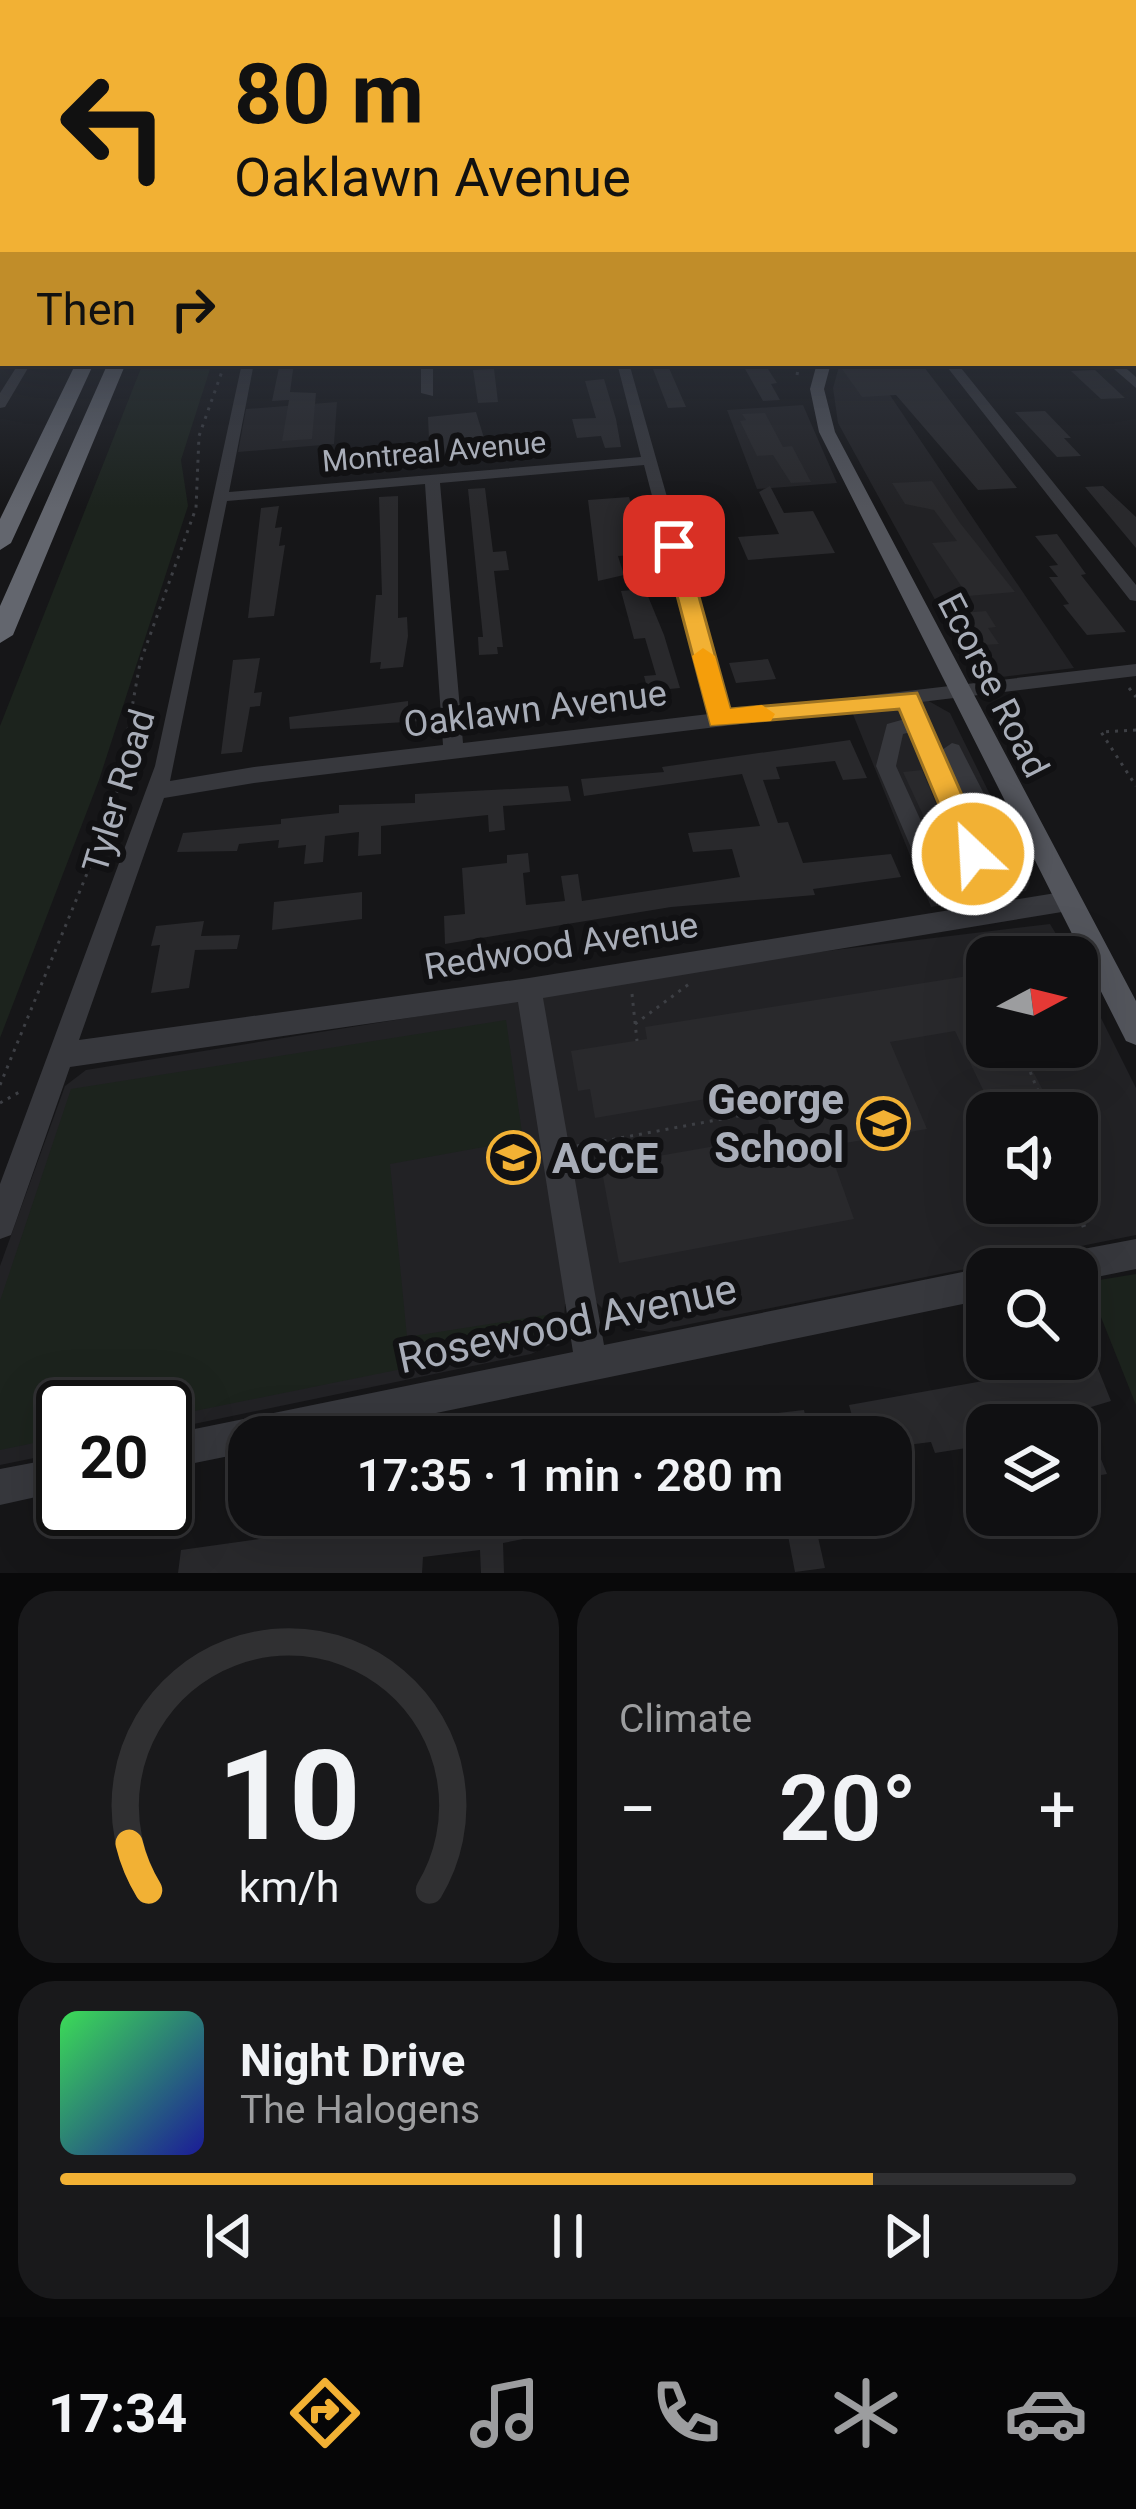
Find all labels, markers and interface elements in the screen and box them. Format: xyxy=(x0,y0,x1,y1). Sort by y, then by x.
text: 80 m xyxy=(234,45,424,144)
icon: left xyxy=(36,48,192,204)
text: Oaklawn Avenue xyxy=(234,146,631,209)
icon: right xyxy=(160,276,226,342)
text: Then xyxy=(36,283,136,336)
street label: Montreal Avenue xyxy=(321,424,547,479)
pin xyxy=(623,495,725,597)
icon: arrive xyxy=(641,513,707,579)
street label: Ecorse Road xyxy=(929,586,1057,784)
street label: Oaklawn Avenue xyxy=(401,672,669,746)
street label: Tyler Road xyxy=(74,704,164,878)
position arrow xyxy=(910,791,1036,917)
street label: Redwood Avenue xyxy=(421,904,701,988)
north arrow xyxy=(966,936,1098,1068)
map controls xyxy=(966,936,1098,1536)
place label: George School xyxy=(707,1075,844,1172)
button: sound xyxy=(966,1092,1098,1224)
school or university icon: George School xyxy=(855,1095,911,1151)
school or university icon: ACCE xyxy=(485,1130,541,1186)
place label: ACCE xyxy=(552,1134,658,1183)
button: search xyxy=(966,1248,1098,1380)
street label: Rosewood Avenue xyxy=(393,1264,741,1383)
speed limit sign: 20 xyxy=(36,1380,192,1536)
button: layers xyxy=(966,1404,1098,1536)
text: 17:35 · 1 min · 280 m xyxy=(357,1449,783,1502)
text: Climate xyxy=(619,1696,752,1742)
text: 10 xyxy=(217,1723,360,1869)
text: 20° xyxy=(779,1757,916,1862)
text: − xyxy=(619,1771,657,1848)
text: + xyxy=(1039,1771,1076,1848)
text: km/h xyxy=(238,1862,339,1912)
text: Night Drive xyxy=(240,2034,465,2087)
text: The Halogens xyxy=(240,2087,480,2133)
icon: previous xyxy=(196,2203,262,2269)
icon: pause xyxy=(535,2203,601,2269)
icon: next xyxy=(874,2203,940,2269)
icon: directions xyxy=(283,2371,367,2455)
icon: music xyxy=(463,2371,547,2455)
icon: phone xyxy=(644,2371,728,2455)
icon: climate xyxy=(824,2371,908,2455)
icon: car xyxy=(1004,2371,1088,2455)
text: 17:34 xyxy=(48,2382,187,2445)

